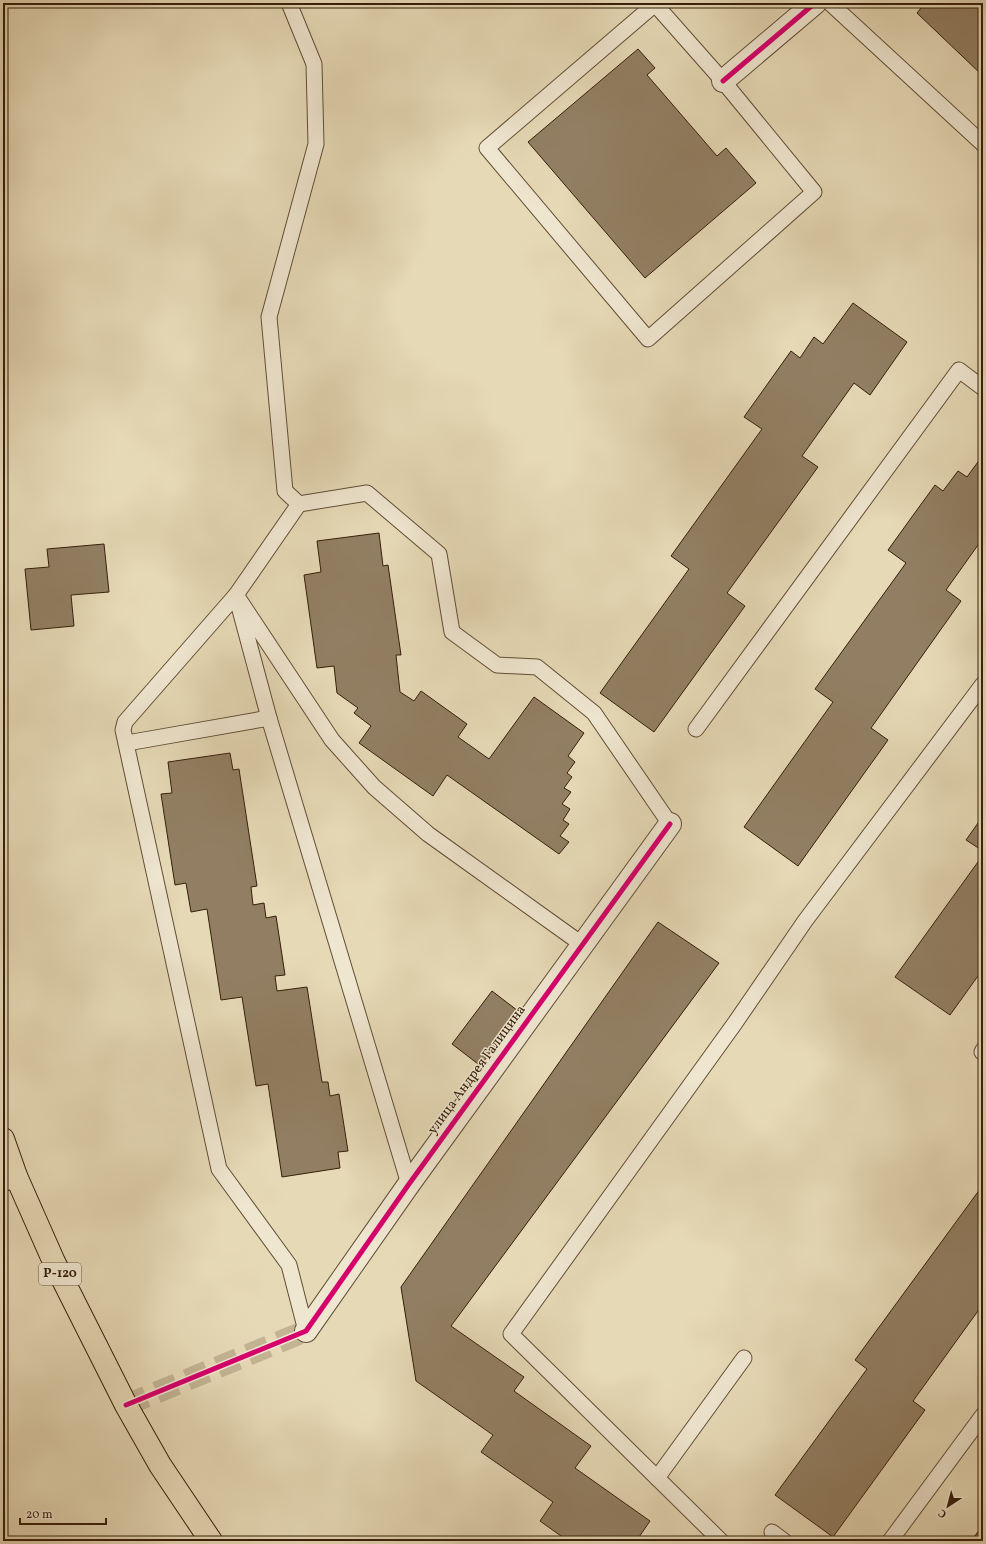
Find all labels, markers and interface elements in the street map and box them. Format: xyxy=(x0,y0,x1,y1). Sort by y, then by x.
street label: улица Андрея Галицина xyxy=(424,1001,530,1139)
road number: Р-120 xyxy=(39,1263,81,1285)
north arrow xyxy=(928,1486,968,1526)
scale bar xyxy=(20,1500,106,1526)
text: С xyxy=(936,1505,950,1521)
text: 20 m xyxy=(26,1507,53,1523)

